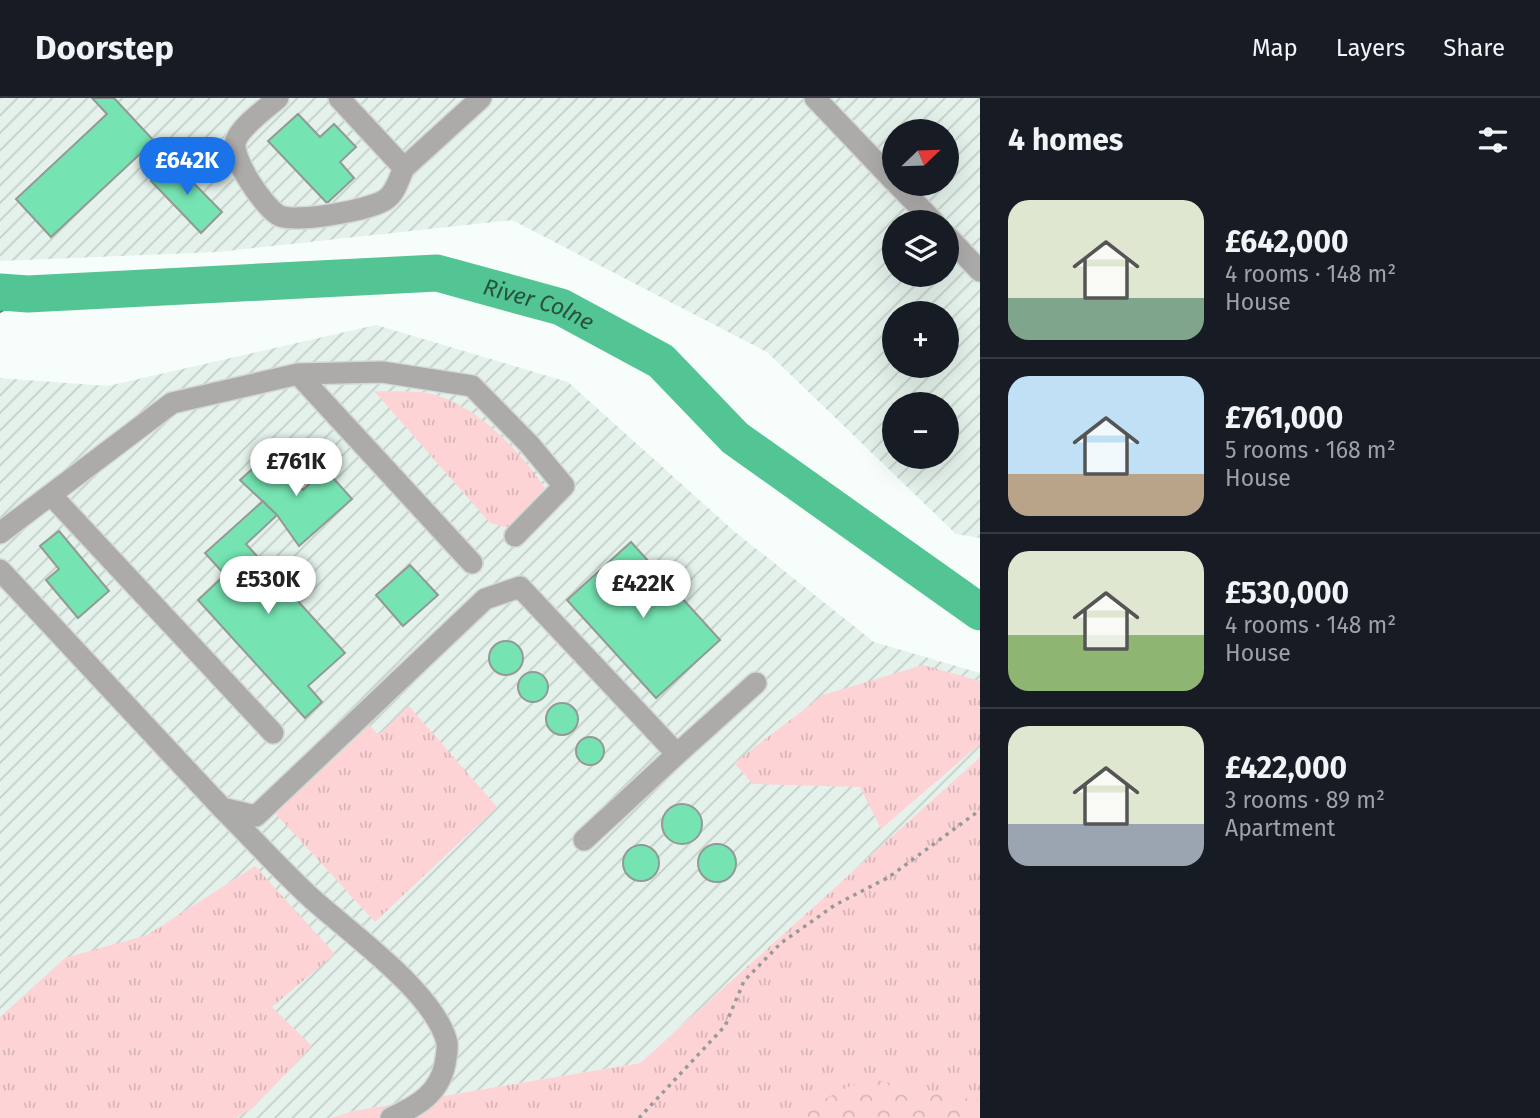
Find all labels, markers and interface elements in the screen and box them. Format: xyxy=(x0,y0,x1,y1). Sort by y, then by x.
text: Doorstep xyxy=(35,28,174,68)
text: Map xyxy=(1252,34,1298,62)
text: Layers xyxy=(1336,34,1405,62)
text: Share xyxy=(1443,34,1505,62)
north arrow xyxy=(882,119,959,196)
map controls xyxy=(882,119,959,469)
icon: filters xyxy=(1474,121,1512,159)
text: 4 homes xyxy=(1008,122,1123,158)
pin: £642K xyxy=(138,138,236,197)
text: £642K xyxy=(155,146,219,174)
button: layers xyxy=(882,210,959,287)
text: £642,000 xyxy=(1225,224,1348,260)
icon: home xyxy=(1064,228,1148,312)
text: 4 rooms · 148 m² xyxy=(1225,260,1396,288)
water label: River Colne xyxy=(480,272,599,336)
text: House xyxy=(1225,288,1291,316)
button: + xyxy=(882,301,959,378)
button: − xyxy=(882,392,959,469)
text: £761,000 xyxy=(1225,400,1343,436)
icon: home xyxy=(1064,404,1148,488)
text: 5 rooms · 168 m² xyxy=(1225,436,1396,464)
pin: £761K xyxy=(247,438,345,498)
text: £761K xyxy=(266,447,326,475)
text: House xyxy=(1225,464,1291,492)
pin: £530K xyxy=(219,556,317,616)
pin: £422K xyxy=(594,560,692,620)
text: £530K xyxy=(236,565,300,593)
text: £422K xyxy=(612,569,674,597)
text: £530,000 xyxy=(1225,575,1349,611)
icon: home xyxy=(1064,579,1148,663)
text: 4 rooms · 148 m² xyxy=(1225,611,1396,639)
text: House xyxy=(1225,639,1291,667)
text: £422,000 xyxy=(1225,750,1347,786)
icon: home xyxy=(1064,754,1148,838)
text: 3 rooms · 89 m² xyxy=(1225,786,1385,814)
text: Apartment xyxy=(1225,814,1335,842)

